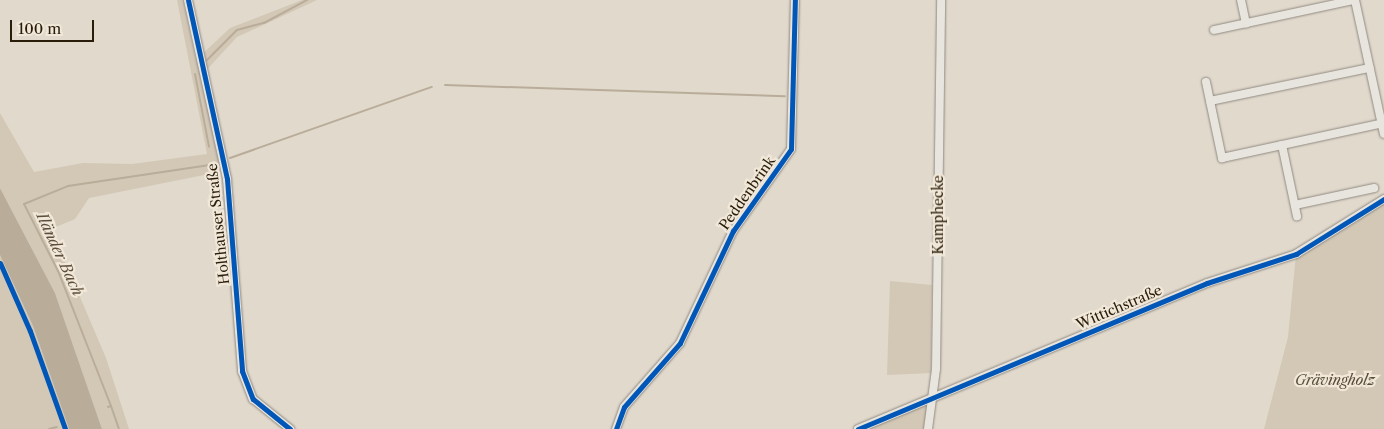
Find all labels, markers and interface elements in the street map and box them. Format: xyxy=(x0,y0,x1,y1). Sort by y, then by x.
scale bar xyxy=(12,10,96,42)
text: 100 m xyxy=(18,19,61,38)
street label: Peddenbrink xyxy=(716,153,778,233)
street label: Holthauser Straße xyxy=(203,163,233,285)
street label: Kamphecke xyxy=(930,175,946,255)
water label: Iländer Bach xyxy=(33,210,87,298)
street label: Wittichstraße xyxy=(1074,281,1164,333)
park label: Grävingholz xyxy=(1295,372,1375,388)

